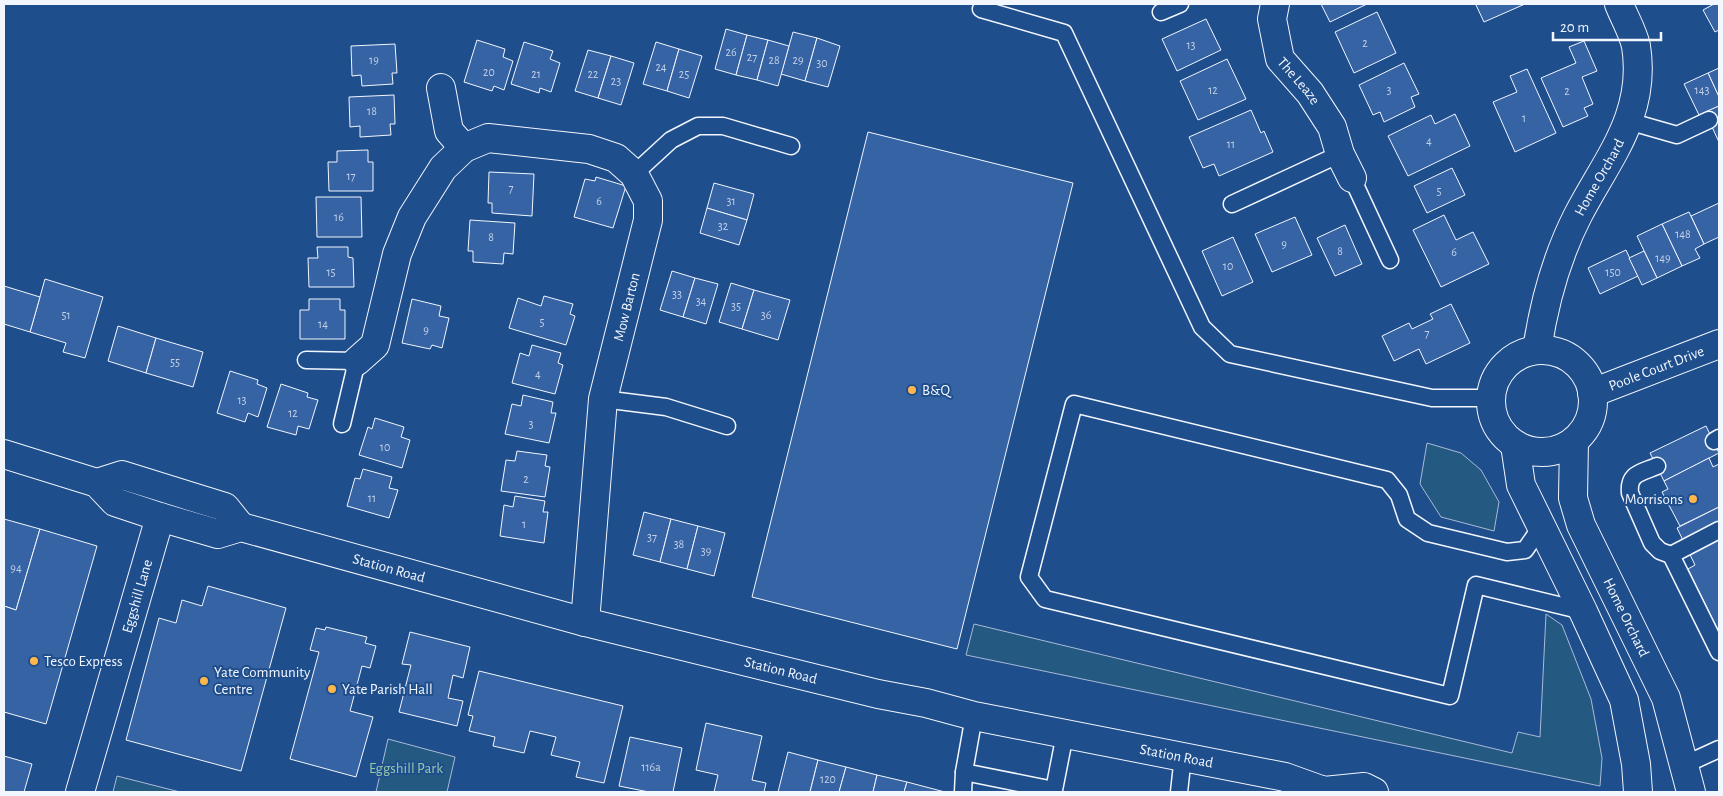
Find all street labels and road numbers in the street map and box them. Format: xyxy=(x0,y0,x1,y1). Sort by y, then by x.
street label: The Leaze xyxy=(1275,54,1323,107)
street label: Home Orchard xyxy=(1572,136,1627,218)
street label: Mow Barton xyxy=(611,271,643,343)
street label: Poole Court Drive xyxy=(1607,343,1706,393)
street label: Station Road xyxy=(351,551,427,585)
street label: Eggshill Lane xyxy=(119,558,155,635)
street label: Home Orchard xyxy=(1601,575,1652,659)
street label: Station Road xyxy=(743,654,819,686)
street label: Station Road xyxy=(1138,741,1215,770)

